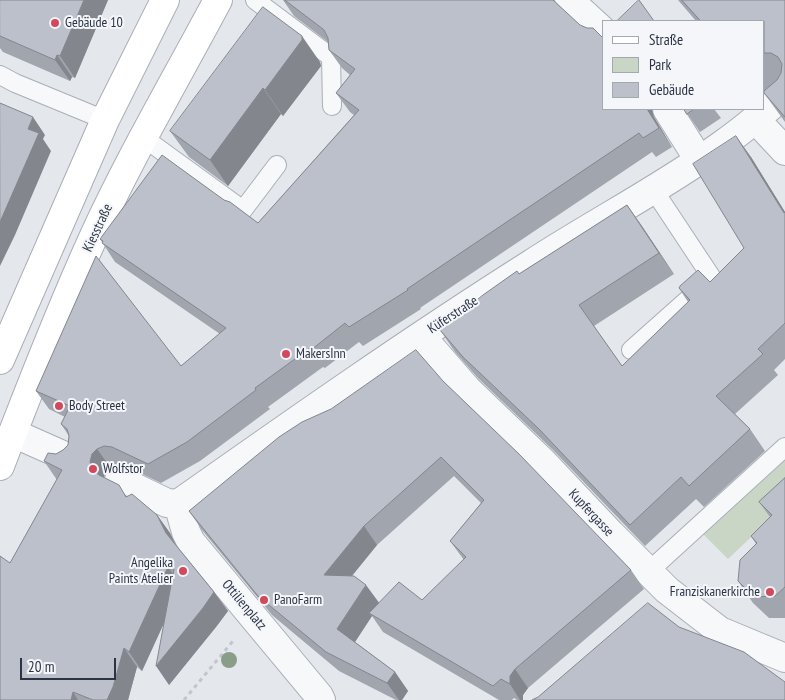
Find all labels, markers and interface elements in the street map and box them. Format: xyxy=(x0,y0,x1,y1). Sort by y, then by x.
place label: Gebäude 10 xyxy=(65,15,123,31)
marker: Gebäude 10 xyxy=(49,17,61,29)
legend xyxy=(602,20,765,110)
text: Straße xyxy=(649,30,683,49)
text: Park xyxy=(649,55,671,74)
text: Gebäude xyxy=(649,80,694,99)
street label: Kiesstraße xyxy=(80,201,116,255)
street label: Küferstraße xyxy=(425,293,481,337)
place label: MakersInn xyxy=(296,346,346,362)
marker: MakersInn xyxy=(280,348,292,360)
place label: Body Street xyxy=(69,398,125,414)
marker: Body Street xyxy=(53,400,65,412)
place label: Wolfstor xyxy=(103,461,143,477)
marker: Wolfstor xyxy=(87,463,99,475)
street label: Kupfergasse xyxy=(565,486,617,540)
place label: Angelika Paints Atelier xyxy=(109,555,173,588)
marker: Angelika Paints Atelier xyxy=(177,565,189,577)
street label: Ottilienplatz xyxy=(218,576,270,634)
place label: Franziskanerkirche xyxy=(670,584,760,600)
marker: Franziskanerkirche xyxy=(764,586,776,598)
place label: PanoFarm xyxy=(274,592,322,608)
marker: PanoFarm xyxy=(258,594,270,606)
scale bar xyxy=(22,648,119,680)
text: 20 m xyxy=(28,657,54,676)

